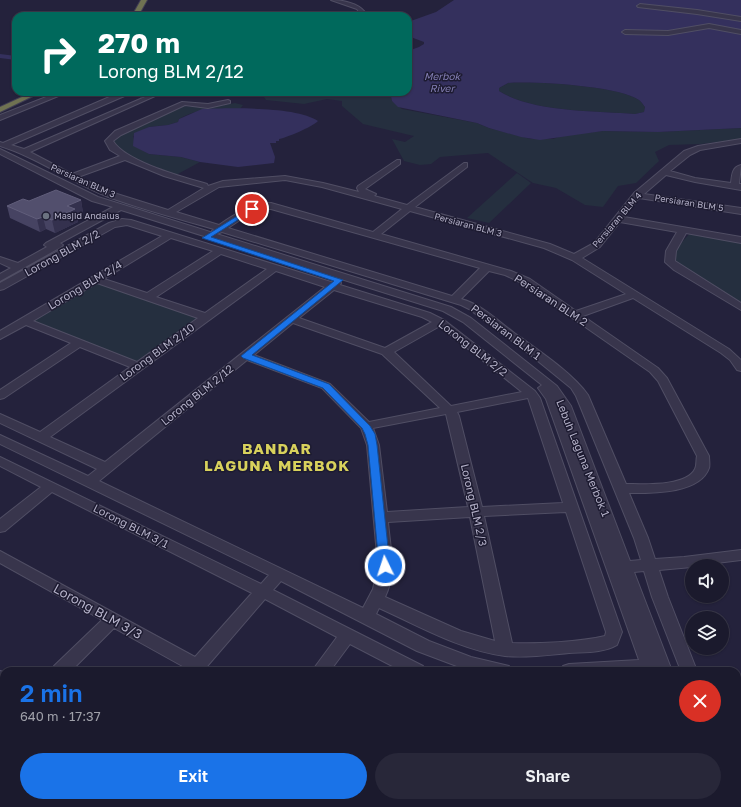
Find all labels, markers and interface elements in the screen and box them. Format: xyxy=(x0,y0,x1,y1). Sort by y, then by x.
text: 270 m xyxy=(98,26,180,59)
icon: right xyxy=(32,28,84,80)
text: Lorong BLM 2/12 xyxy=(98,60,244,82)
water label: Merbok River xyxy=(424,70,461,94)
street label: Persiaran BLM 3 xyxy=(49,161,117,200)
street label: Persiaran BLM 4 xyxy=(590,189,644,250)
pin xyxy=(235,192,269,226)
street label: Persiaran BLM 5 xyxy=(654,192,724,213)
icon: arrive xyxy=(241,198,263,220)
place label: Masjid Andalus xyxy=(54,210,120,221)
street label: Persiaran BLM 3 xyxy=(433,210,503,239)
marker: Masjid Andalus xyxy=(41,211,51,221)
street label: Lorong BLM 2/2 xyxy=(22,227,102,279)
street label: Lorong BLM 2/4 xyxy=(45,257,124,312)
street label: Persiaran BLM 2 xyxy=(512,271,590,328)
street label: Persiaran BLM 1 xyxy=(469,301,544,362)
street label: Lorong BLM 2/2 xyxy=(436,317,510,378)
street label: Lorong BLM 2/10 xyxy=(117,320,197,383)
street label: Lorong BLM 2/12 xyxy=(158,362,235,428)
street label: Lebuh Laguna Merbok 1 xyxy=(554,397,613,518)
district label: BANDAR LAGUNA MERBOK xyxy=(204,439,350,474)
street label: Lorong BLM 2/3 xyxy=(459,463,490,547)
street label: Lorong BLM 3/1 xyxy=(91,501,171,550)
position arrow xyxy=(364,545,406,587)
map controls xyxy=(685,559,729,655)
button: sound xyxy=(685,559,729,603)
street label: Lorong BLM 3/3 xyxy=(51,580,145,642)
button: layers xyxy=(685,611,729,655)
text: 2 min xyxy=(20,678,82,707)
button: close xyxy=(679,680,721,722)
text: 640 m · 17:37 xyxy=(20,708,101,724)
button: Exit xyxy=(20,753,367,799)
button: Share xyxy=(375,753,721,799)

